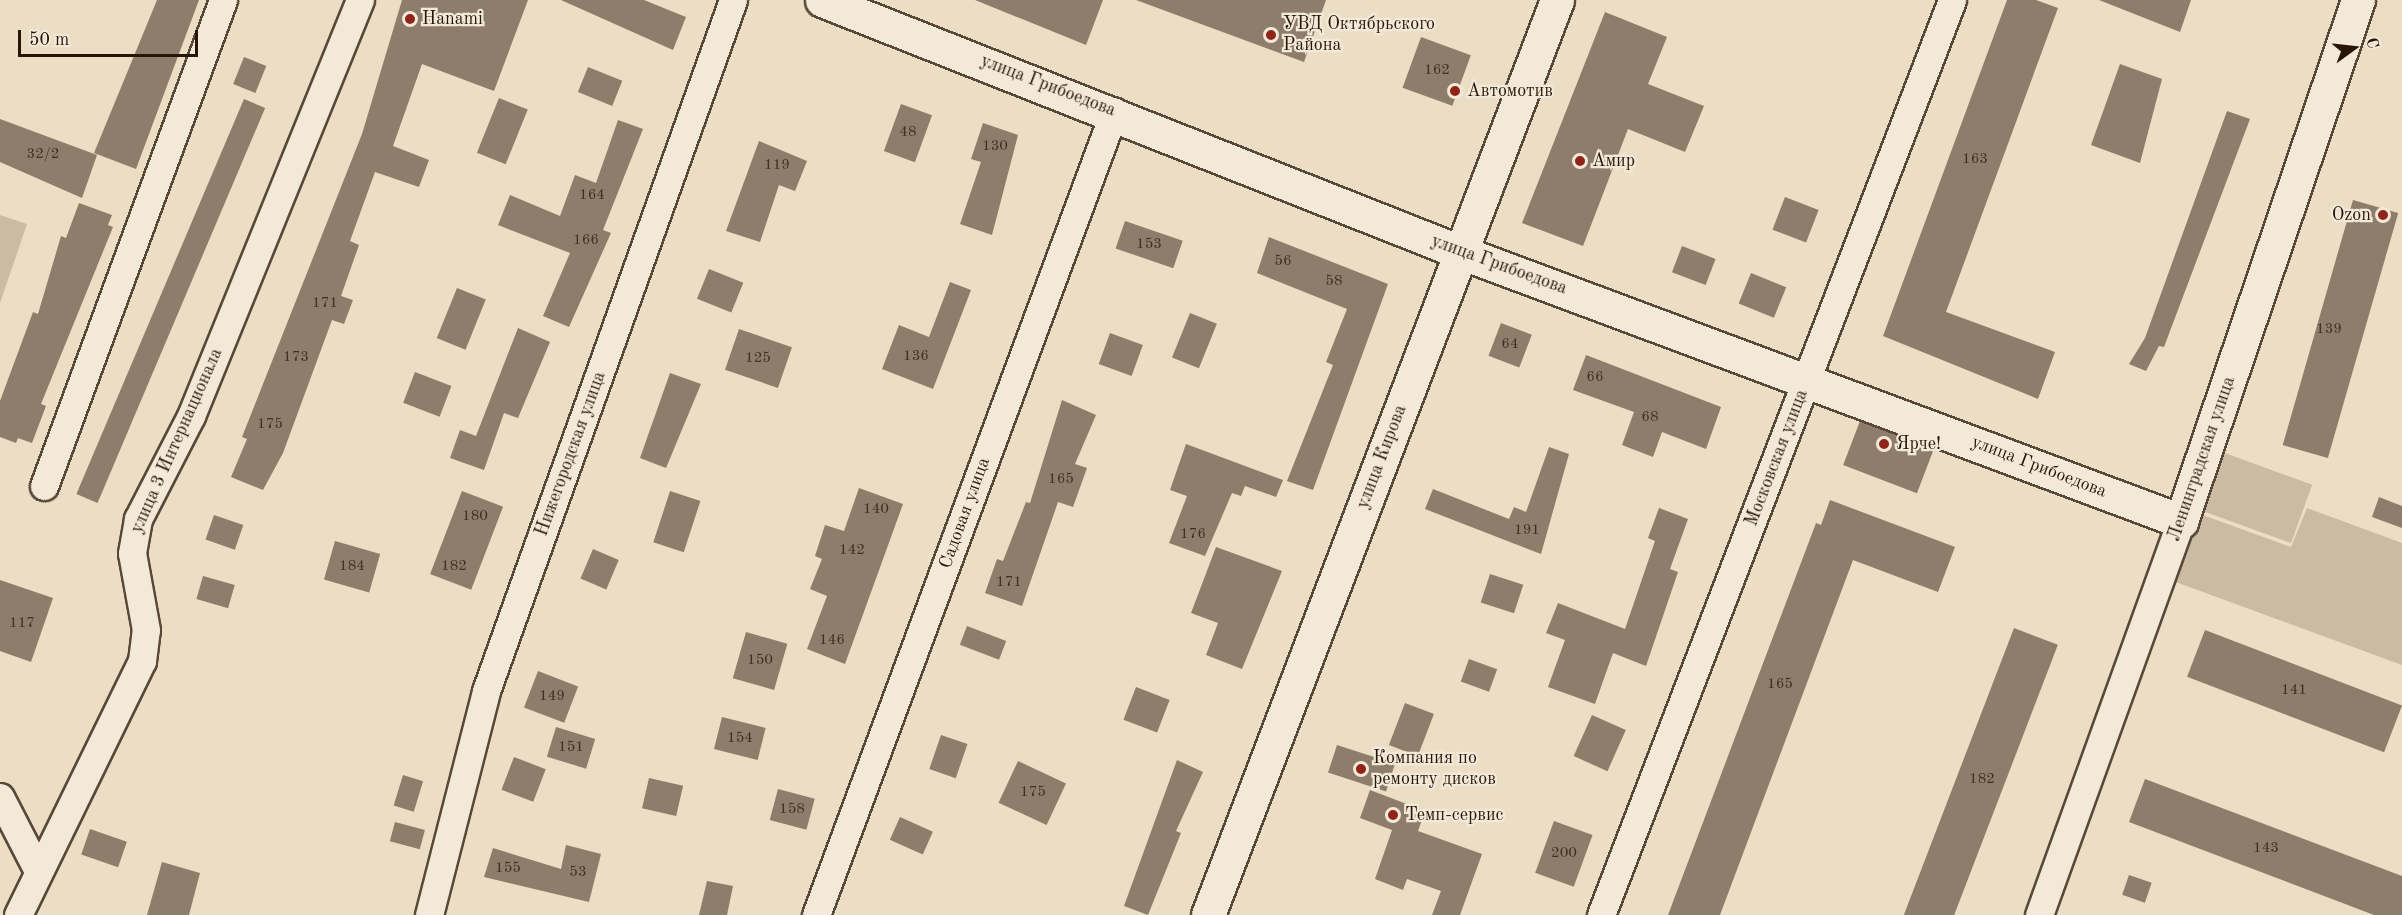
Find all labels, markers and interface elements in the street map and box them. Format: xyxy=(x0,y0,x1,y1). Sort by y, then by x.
place label: Hanami xyxy=(422,8,483,30)
marker: Hanami xyxy=(403,12,417,26)
place label: УВД Октябрьского Района xyxy=(1283,14,1435,57)
scale bar xyxy=(21,18,201,56)
north arrow xyxy=(2324,18,2384,78)
marker: УВД Октябрьского Района xyxy=(1264,28,1278,42)
text: 50 m xyxy=(29,31,69,49)
text: С xyxy=(2362,36,2380,51)
street label: улица Грибоедова xyxy=(977,50,1119,122)
house number: 162 xyxy=(1424,62,1450,80)
place label: Автомотив xyxy=(1467,80,1553,102)
marker: Автомотив xyxy=(1448,84,1462,98)
house number: 48 xyxy=(899,124,917,142)
house number: 130 xyxy=(982,138,1008,156)
house number: 32/2 xyxy=(27,146,59,164)
place label: Амир xyxy=(1592,150,1635,172)
house number: 163 xyxy=(1962,151,1988,169)
marker: Амир xyxy=(1573,154,1587,168)
house number: 119 xyxy=(764,157,790,175)
house number: 164 xyxy=(579,187,605,205)
place label: Ozon xyxy=(2332,204,2371,226)
marker: Ozon xyxy=(2376,208,2390,222)
street label: улица Грибоедова xyxy=(1428,230,1570,300)
house number: 166 xyxy=(573,232,599,250)
house number: 153 xyxy=(1136,236,1162,254)
house number: 56 xyxy=(1274,253,1292,271)
house number: 58 xyxy=(1325,273,1343,291)
house number: 171 xyxy=(312,295,338,313)
house number: 139 xyxy=(2316,321,2342,339)
house number: 64 xyxy=(1501,336,1519,354)
street label: улица 3 Интернационала xyxy=(126,345,228,537)
house number: 136 xyxy=(903,348,929,366)
house number: 173 xyxy=(283,349,309,367)
house number: 125 xyxy=(745,350,771,368)
street label: Нижегородская улица xyxy=(531,369,611,539)
house number: 66 xyxy=(1586,369,1604,387)
street label: Ленинградская улица xyxy=(2164,374,2240,544)
street label: Московская улица xyxy=(1741,387,1813,529)
street label: улица Кирова xyxy=(1352,402,1412,512)
house number: 68 xyxy=(1641,409,1659,427)
house number: 175 xyxy=(257,416,283,434)
street label: улица Грибоедова xyxy=(1968,431,2110,503)
place label: Ярче! xyxy=(1896,433,1941,455)
marker: Ярче! xyxy=(1877,437,1891,451)
street label: Садовая улица xyxy=(935,454,995,572)
house number: 165 xyxy=(1048,471,1074,489)
house number: 140 xyxy=(863,501,889,519)
house number: 180 xyxy=(462,508,488,526)
house number: 191 xyxy=(1514,522,1540,540)
house number: 176 xyxy=(1180,526,1206,544)
house number: 142 xyxy=(839,542,865,560)
house number: 184 xyxy=(339,558,365,576)
house number: 182 xyxy=(441,558,467,576)
house number: 171 xyxy=(996,574,1022,592)
house number: 117 xyxy=(9,615,35,633)
house number: 146 xyxy=(819,632,845,650)
house number: 150 xyxy=(747,652,773,670)
house number: 165 xyxy=(1767,676,1793,694)
house number: 141 xyxy=(2281,682,2307,700)
house number: 149 xyxy=(539,688,565,706)
house number: 154 xyxy=(727,730,753,748)
house number: 151 xyxy=(558,739,584,757)
place label: Компания по ремонту дисков xyxy=(1373,748,1496,790)
marker: Компания по ремонту дисков xyxy=(1354,762,1368,776)
house number: 182 xyxy=(1969,771,1995,789)
house number: 175 xyxy=(1020,784,1046,802)
house number: 158 xyxy=(779,801,805,819)
place label: Темп-сервис xyxy=(1405,804,1503,826)
marker: Темп-сервис xyxy=(1386,808,1400,822)
house number: 143 xyxy=(2253,840,2279,858)
house number: 200 xyxy=(1551,845,1577,863)
house number: 155 xyxy=(495,860,521,878)
house number: 53 xyxy=(569,864,587,882)

